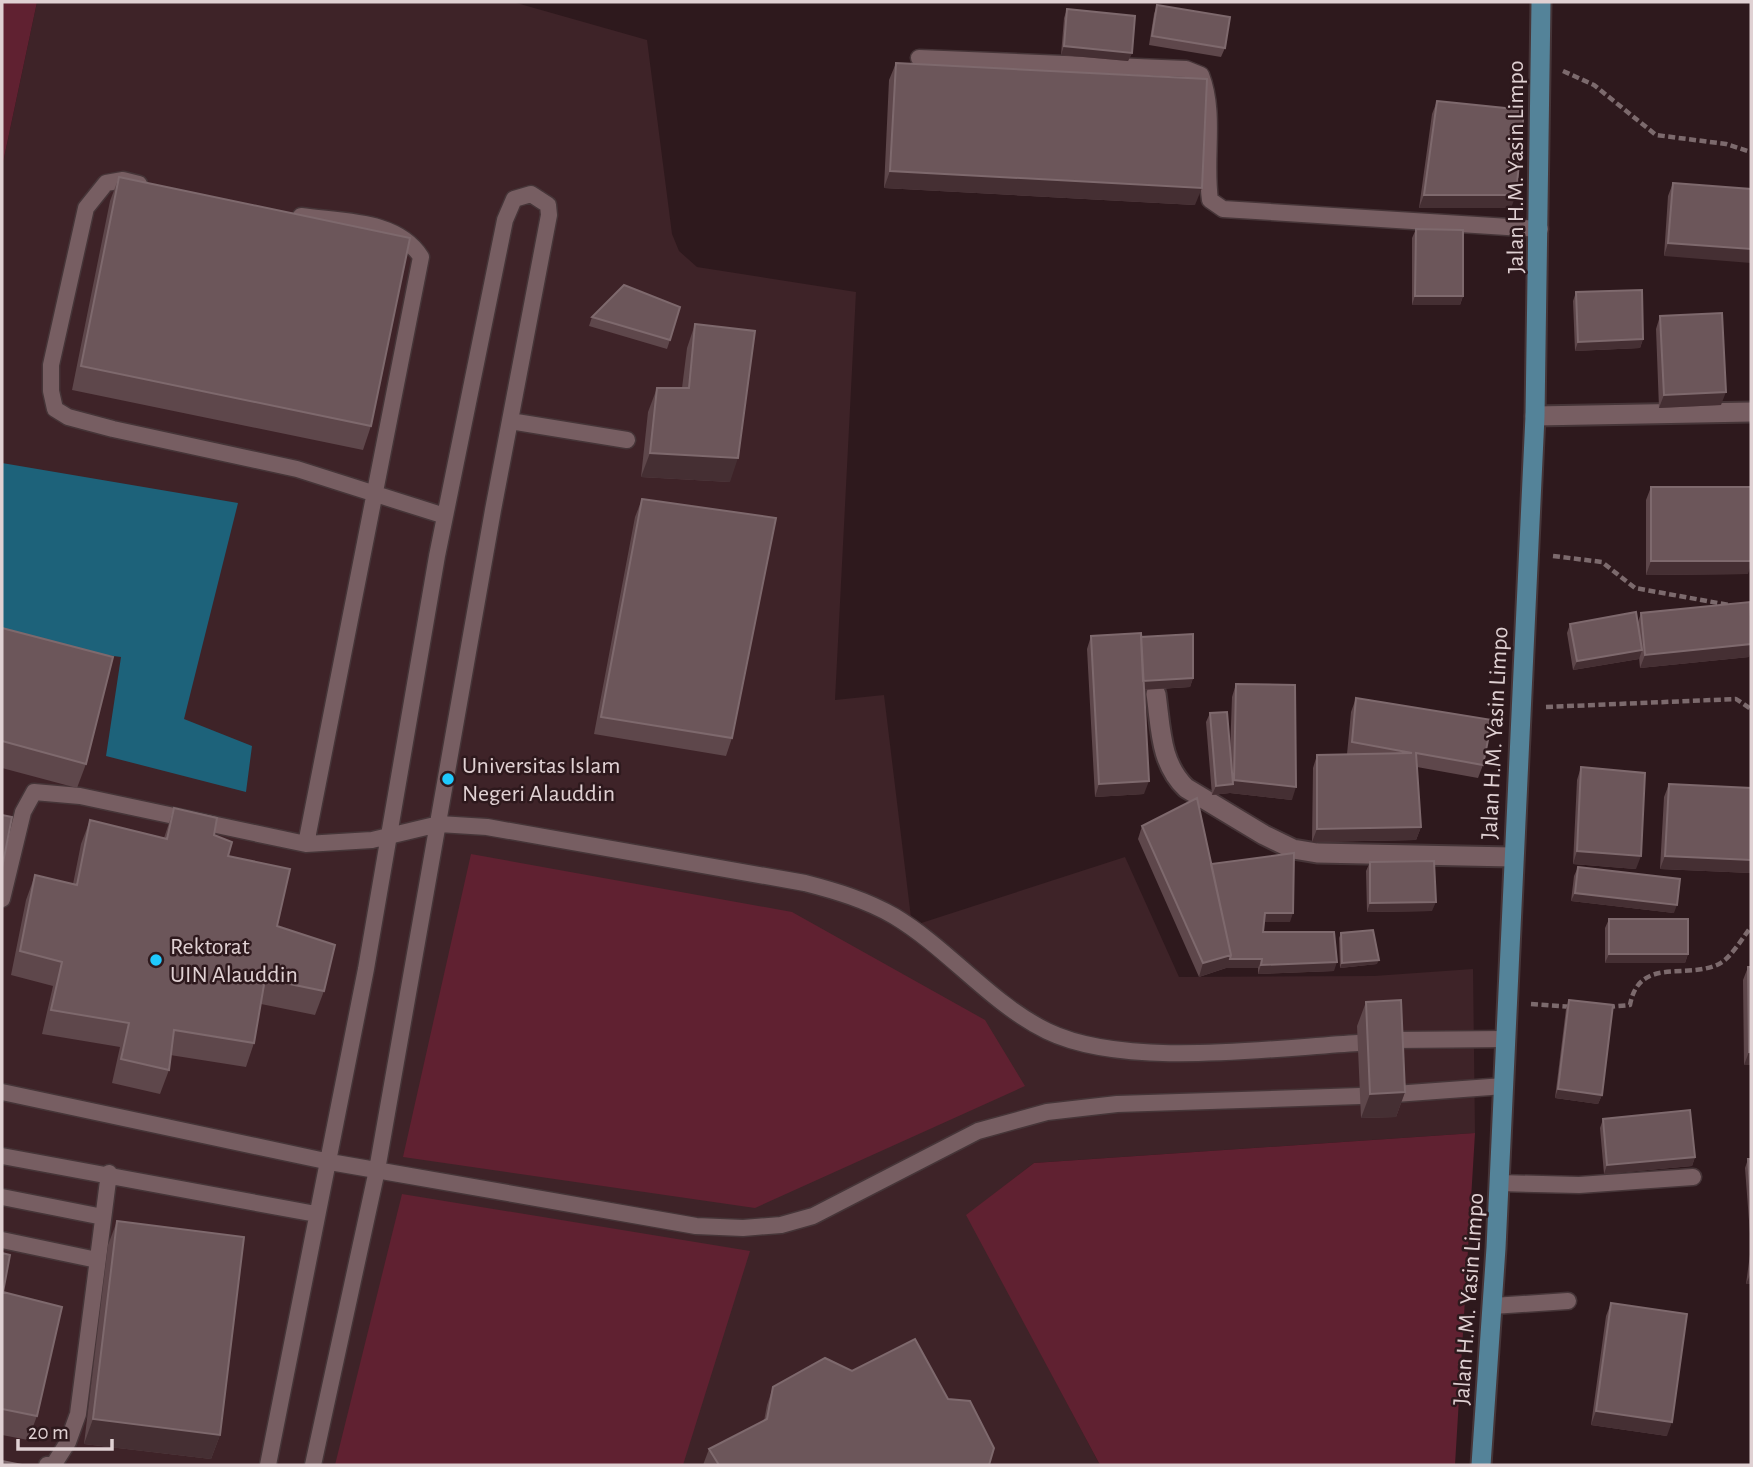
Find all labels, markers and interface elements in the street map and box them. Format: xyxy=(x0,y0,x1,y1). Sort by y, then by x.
street label: Jalan H.M. Yasin Limpo xyxy=(1504,61,1528,274)
street label: Jalan H.M. Yasin Limpo xyxy=(1477,626,1513,840)
place label: Universitas Islam Negeri Alauddin xyxy=(462,754,620,806)
marker: Universitas Islam Negeri Alauddin xyxy=(440,771,456,787)
place label: Rektorat UIN Alauddin xyxy=(170,935,298,987)
marker: Rektorat UIN Alauddin xyxy=(148,952,164,968)
street label: Jalan H.M. Yasin Limpo xyxy=(1450,1192,1488,1406)
scale bar xyxy=(18,1408,112,1452)
text: 20 m xyxy=(28,1422,69,1443)

